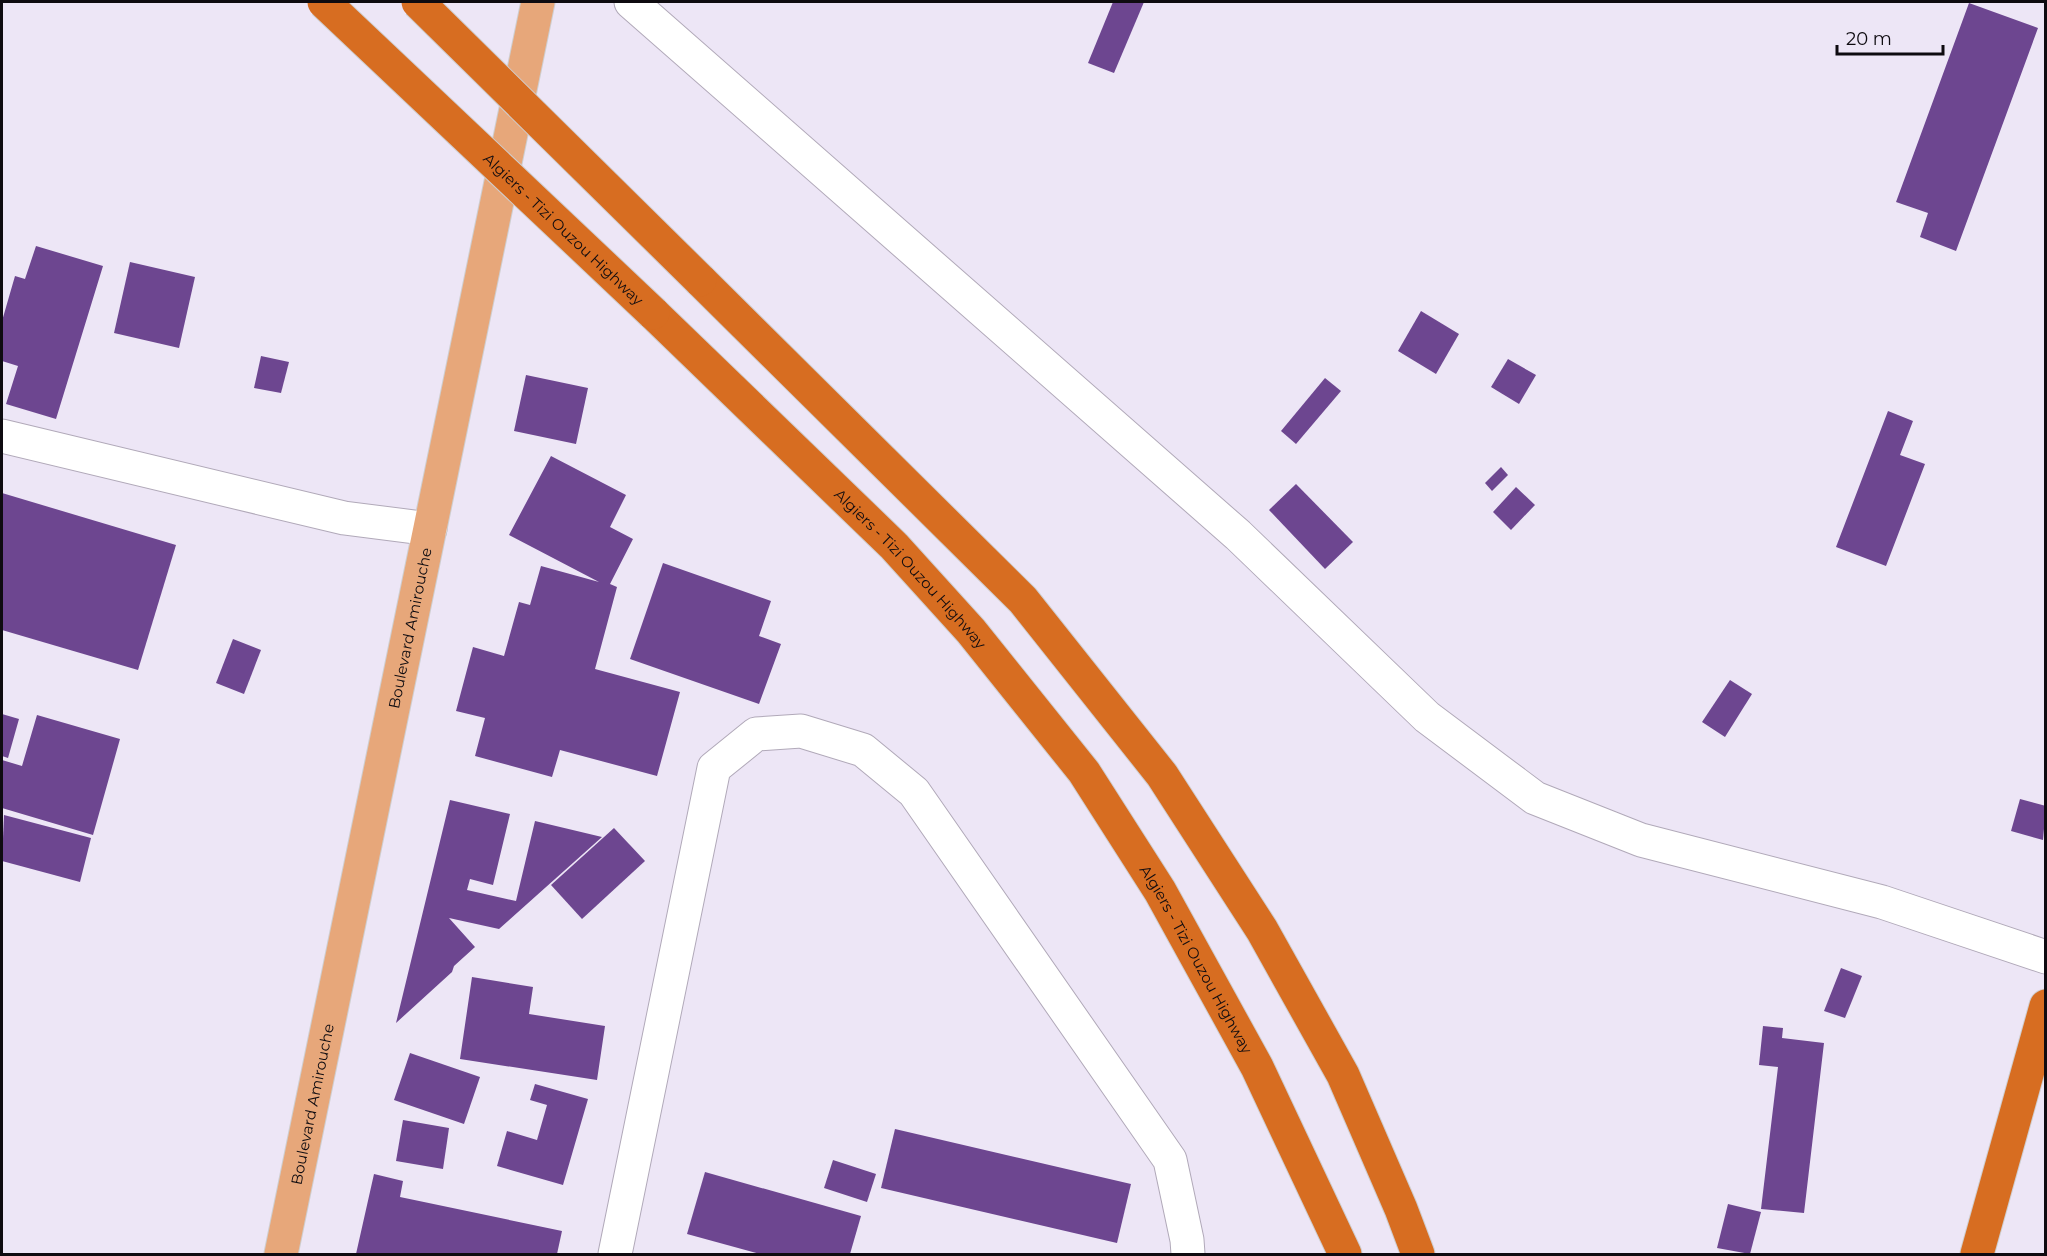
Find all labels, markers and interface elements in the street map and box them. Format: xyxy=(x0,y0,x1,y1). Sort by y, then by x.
scale bar xyxy=(1837,18,1944,56)
text: 20 m xyxy=(1846,28,1892,50)
street label: Algiers - Tizi Ouzou Highway xyxy=(480,149,648,309)
street label: Algiers - Tizi Ouzou Highway xyxy=(831,484,991,653)
street label: Boulevard Amirouche xyxy=(384,546,435,710)
street label: Algiers - Tizi Ouzou Highway xyxy=(1136,861,1257,1057)
street label: Boulevard Amirouche xyxy=(286,1022,338,1186)

